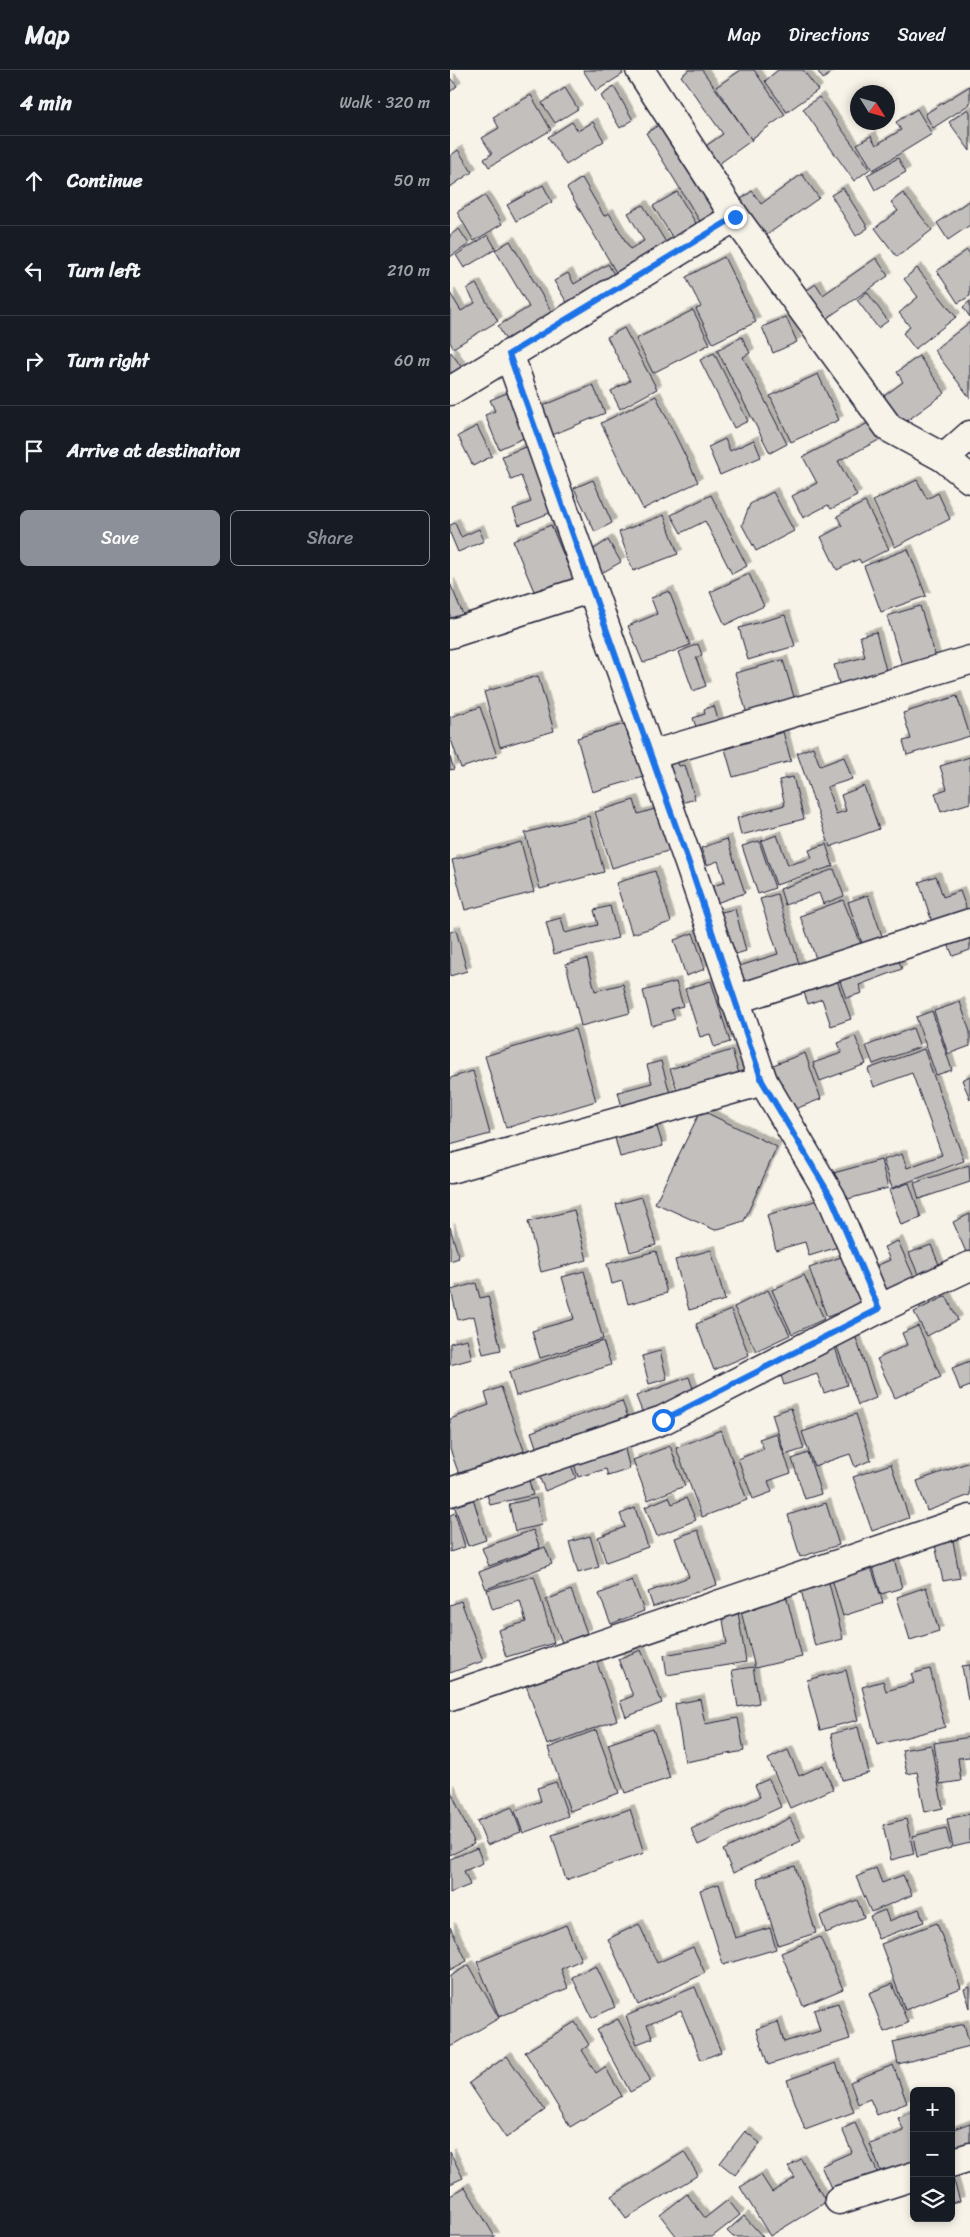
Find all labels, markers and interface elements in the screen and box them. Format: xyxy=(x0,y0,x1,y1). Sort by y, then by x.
text: Map xyxy=(25,14,69,56)
text: Map xyxy=(728,19,761,51)
text: Directions xyxy=(789,19,870,51)
text: Saved xyxy=(898,19,945,51)
text: 4 min xyxy=(20,84,72,122)
north arrow xyxy=(850,85,895,130)
text: Walk · 320 m xyxy=(339,88,430,117)
text: Continue xyxy=(67,164,143,197)
text: 50 m xyxy=(394,166,430,195)
icon: ahead xyxy=(20,167,48,195)
route end xyxy=(724,206,747,229)
text: Turn left xyxy=(67,254,140,287)
text: 210 m xyxy=(387,256,430,285)
icon: left xyxy=(20,257,48,285)
text: Turn right xyxy=(67,344,149,377)
text: 60 m xyxy=(394,346,430,375)
icon: right xyxy=(20,347,48,375)
text: Arrive at destination xyxy=(67,434,240,467)
icon: arrive xyxy=(20,437,48,465)
button: Save xyxy=(20,510,220,566)
button: Share xyxy=(230,510,430,566)
route start xyxy=(652,1409,675,1432)
map controls xyxy=(910,2087,955,2222)
button: + xyxy=(910,2087,955,2132)
button: − xyxy=(910,2132,955,2177)
button: layers xyxy=(910,2177,955,2222)

